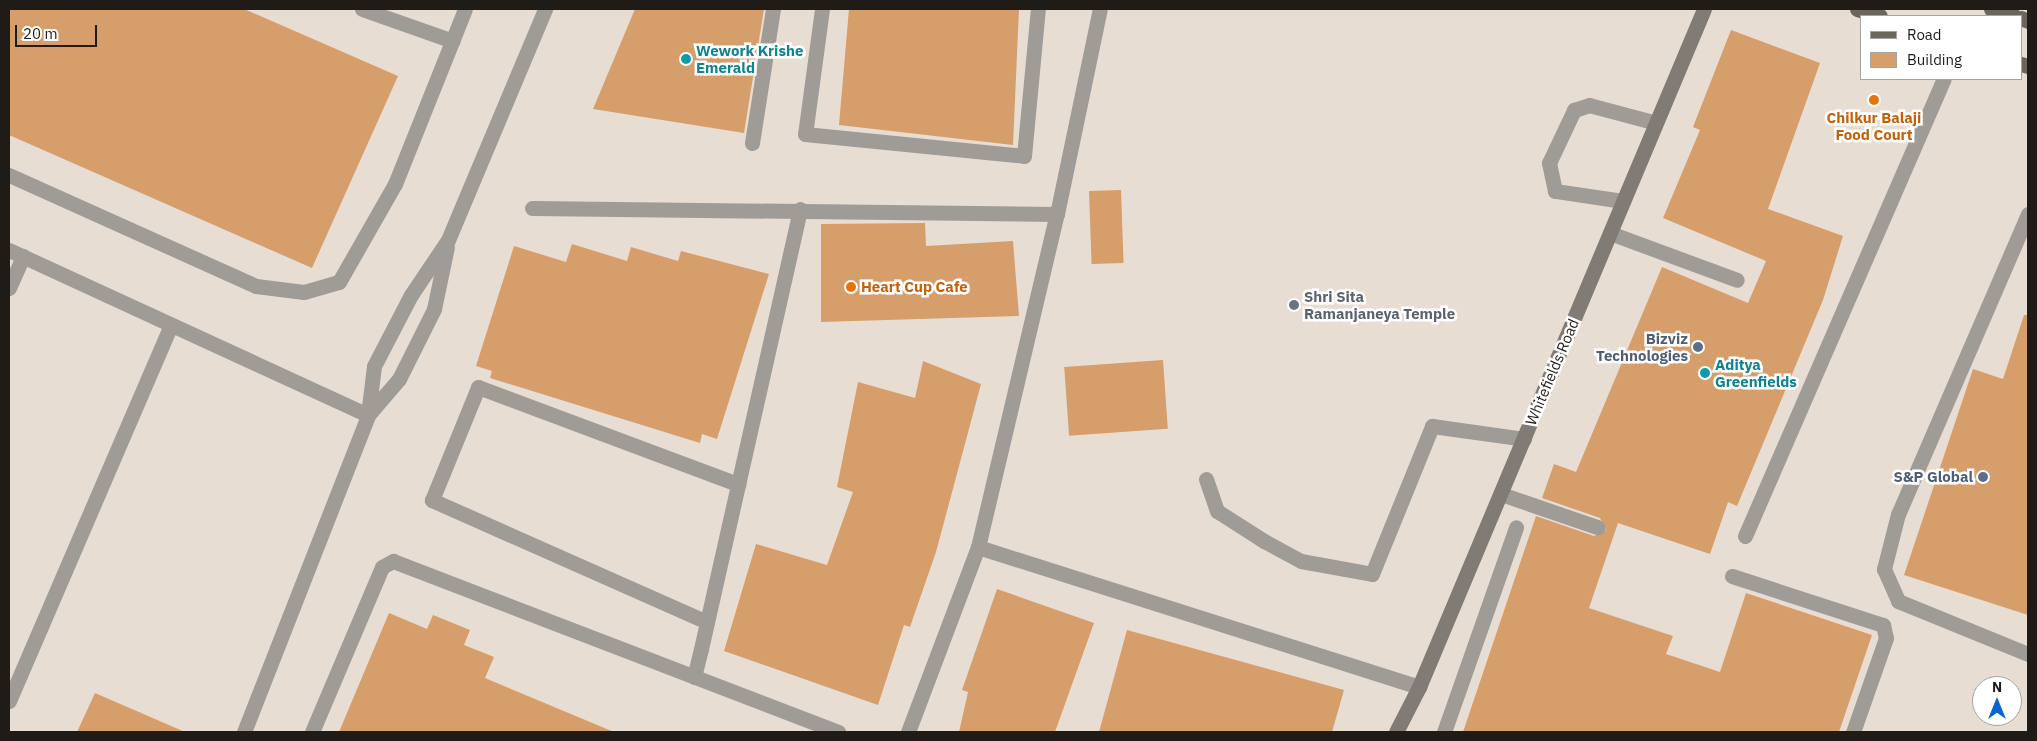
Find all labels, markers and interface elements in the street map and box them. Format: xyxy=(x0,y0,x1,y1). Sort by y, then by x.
scale bar xyxy=(18,15,100,47)
legend xyxy=(1860,15,2022,80)
text: 20 m xyxy=(23,24,58,43)
text: Road xyxy=(1907,25,1942,44)
place label: Wework Krishe Emerald xyxy=(696,41,803,76)
text: Building xyxy=(1907,50,1962,69)
marker: Wework Krishe Emerald xyxy=(680,53,692,65)
marker: Chilkur Balaji Food Court xyxy=(1868,94,1880,106)
place label: Chilkur Balaji Food Court xyxy=(1827,108,1921,143)
place label: Heart Cup Cafe xyxy=(861,278,968,296)
marker: Heart Cup Cafe xyxy=(845,281,857,293)
place label: Shri Sita Ramanjaneya Temple xyxy=(1304,287,1455,322)
marker: Shri Sita Ramanjaneya Temple xyxy=(1288,299,1300,311)
street label: Whitefields Road xyxy=(1521,316,1583,428)
place label: Bizviz Technologies xyxy=(1596,329,1688,364)
marker: Bizviz Technologies xyxy=(1692,341,1704,353)
place label: Aditya Greenfields xyxy=(1715,355,1797,390)
marker: Aditya Greenfields xyxy=(1699,367,1711,379)
place label: S&P Global xyxy=(1894,468,1973,486)
marker: S&P Global xyxy=(1977,471,1989,483)
north arrow xyxy=(1972,676,2022,726)
text: N xyxy=(1992,678,2002,696)

